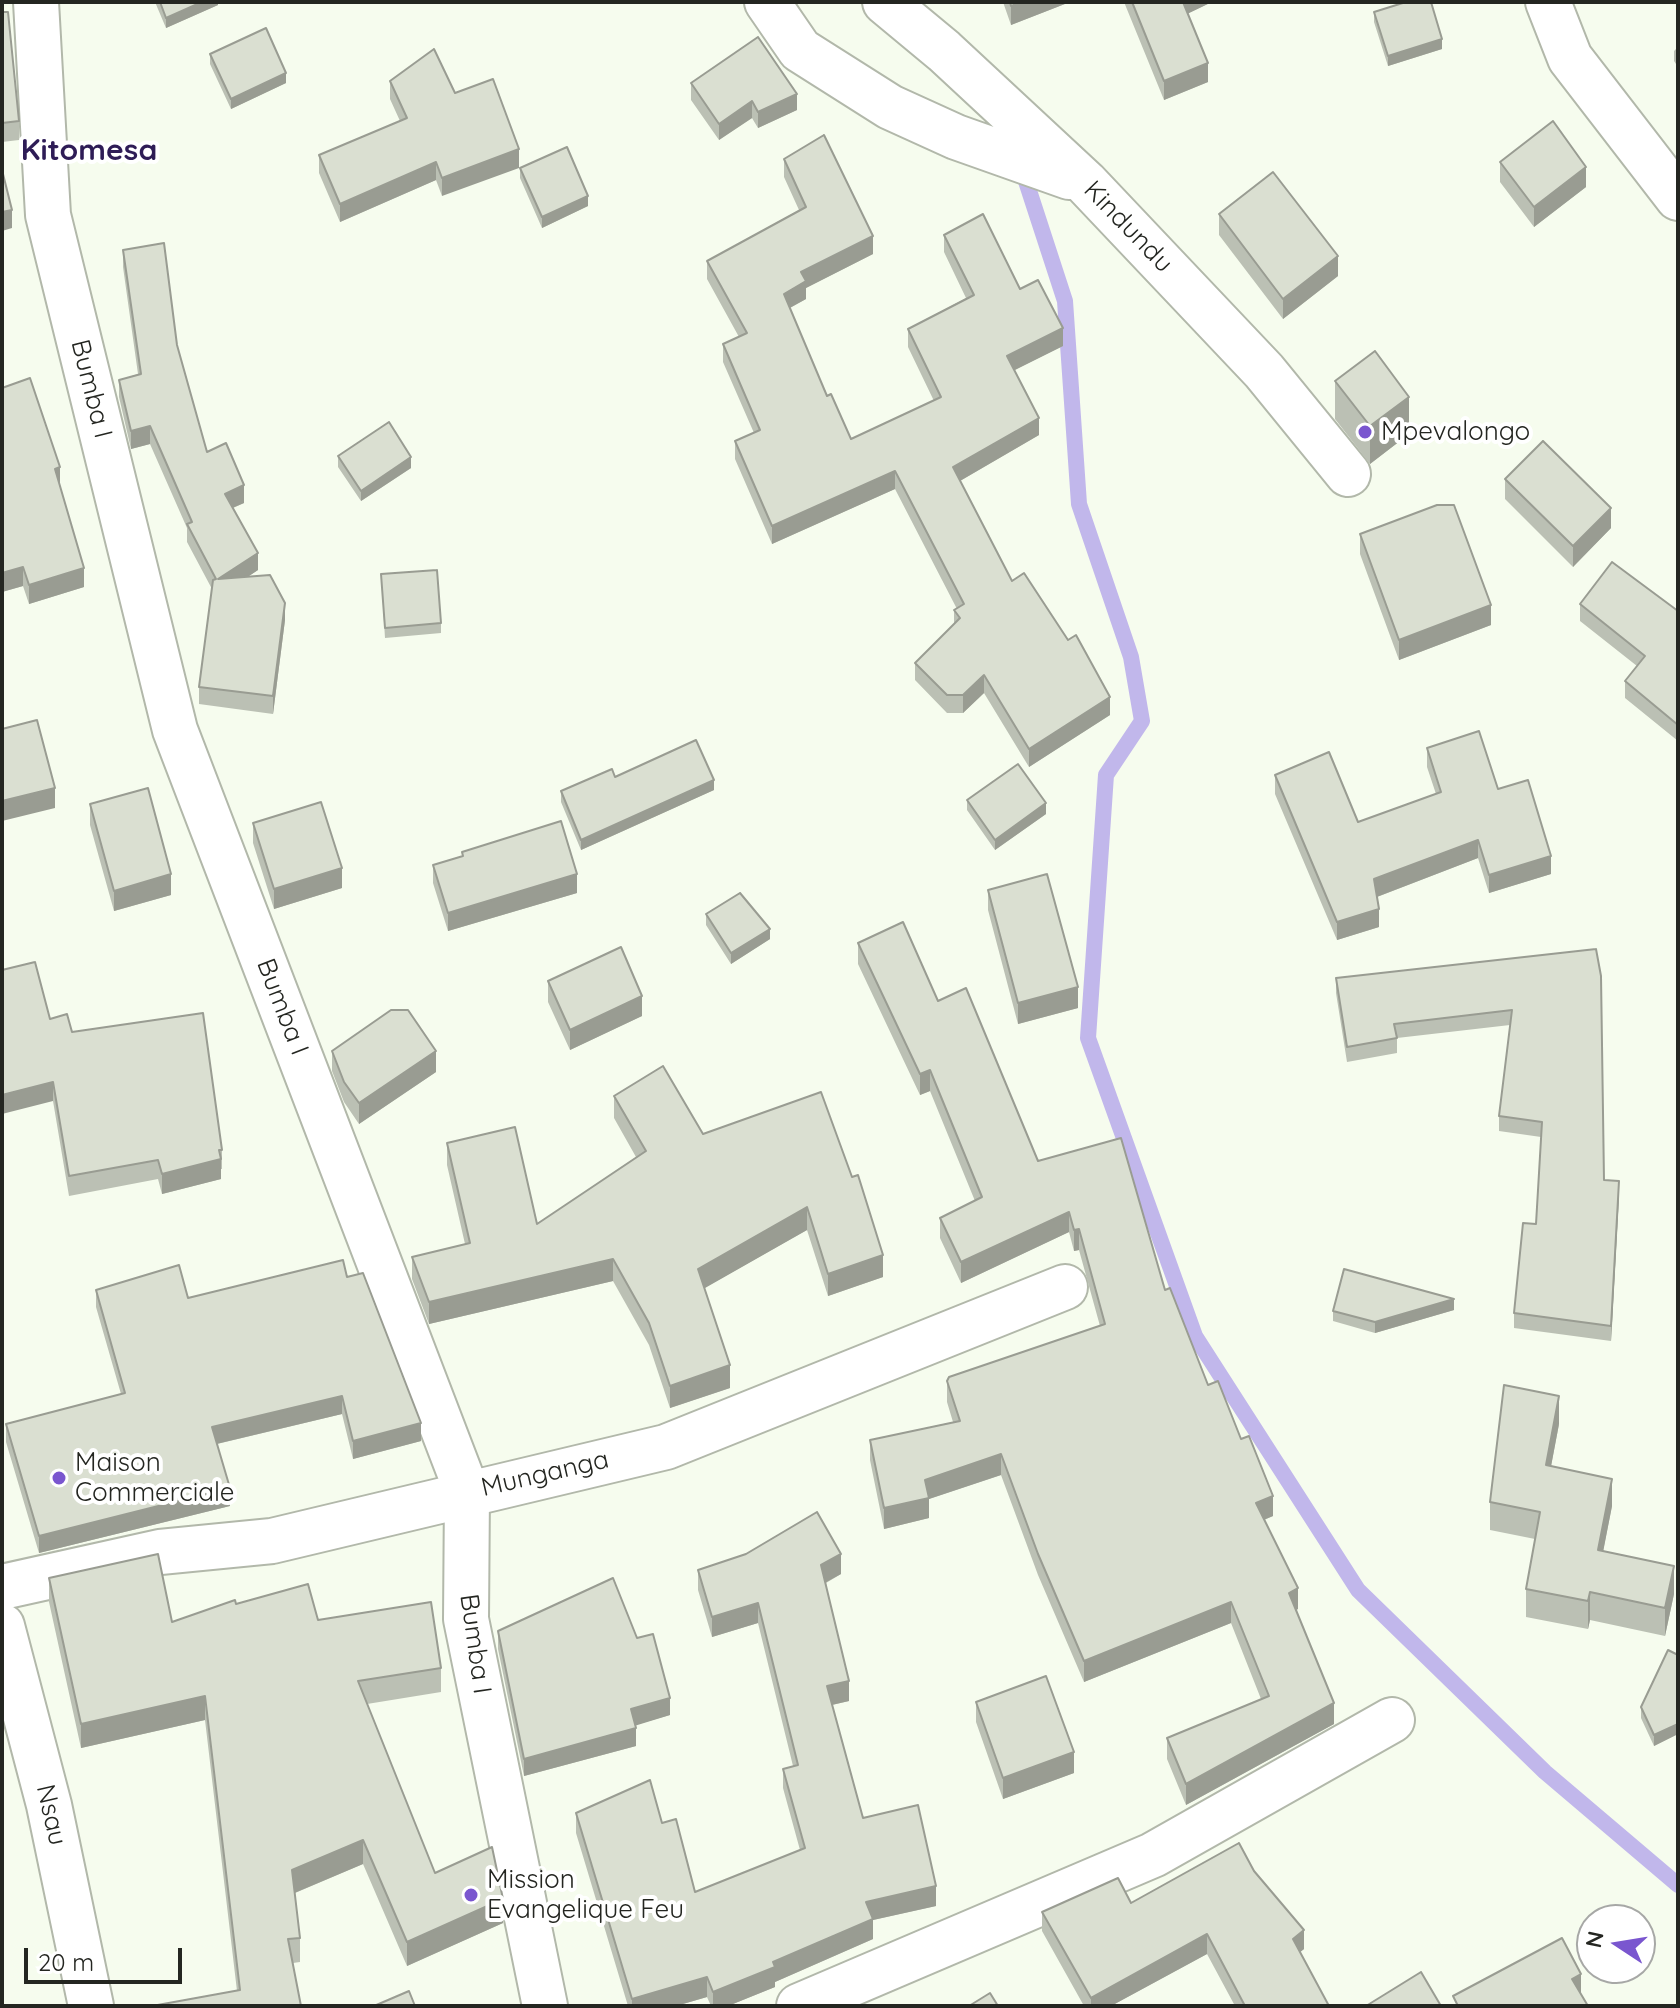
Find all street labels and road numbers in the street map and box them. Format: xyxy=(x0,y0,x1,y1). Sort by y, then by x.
street label: Kindundu xyxy=(1077,175,1179,279)
street label: Bumba I xyxy=(64,336,118,442)
street label: Bumba I xyxy=(249,954,315,1060)
street label: Munganga xyxy=(478,1444,612,1504)
street label: Bumba I xyxy=(453,1592,497,1696)
street label: Nsau xyxy=(29,1781,73,1849)

